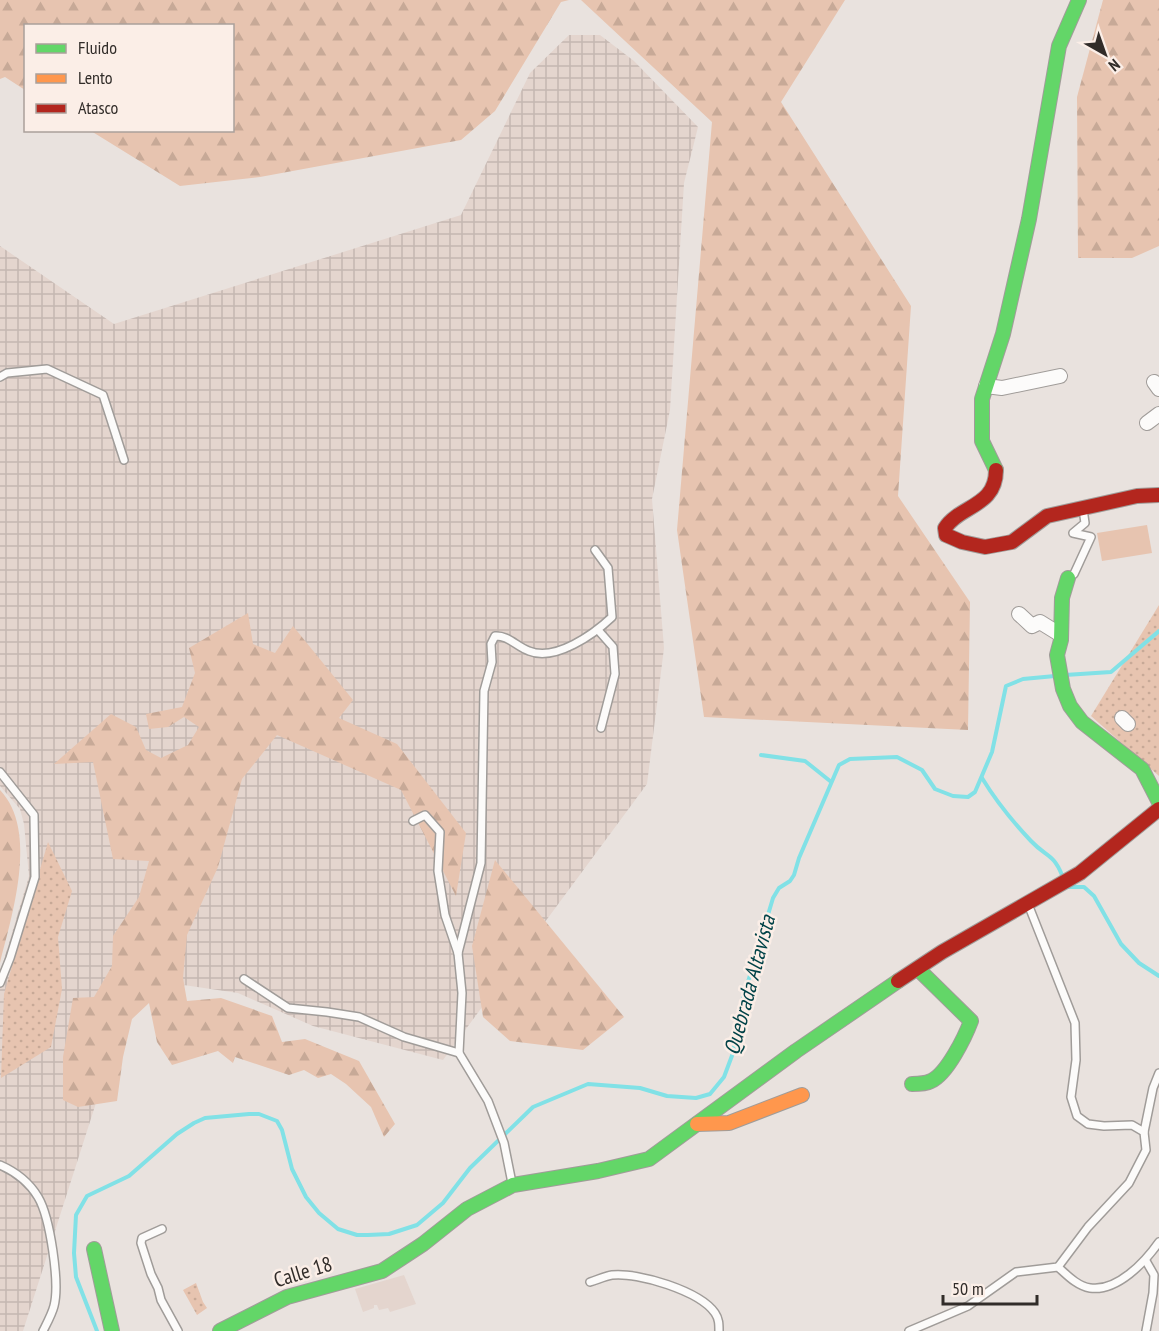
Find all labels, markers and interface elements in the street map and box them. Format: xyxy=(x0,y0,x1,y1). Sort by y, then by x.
legend xyxy=(24,24,234,132)
north arrow xyxy=(1075,24,1135,84)
text: Fluido xyxy=(78,36,117,59)
text: N xyxy=(1105,55,1124,76)
text: Lento xyxy=(78,66,113,89)
text: Atasco xyxy=(78,96,119,119)
water label: Quebrada Altavista xyxy=(717,911,781,1058)
street label: Calle 18 xyxy=(270,1250,335,1293)
scale bar xyxy=(943,1268,1038,1306)
text: 50 m xyxy=(952,1277,984,1300)

